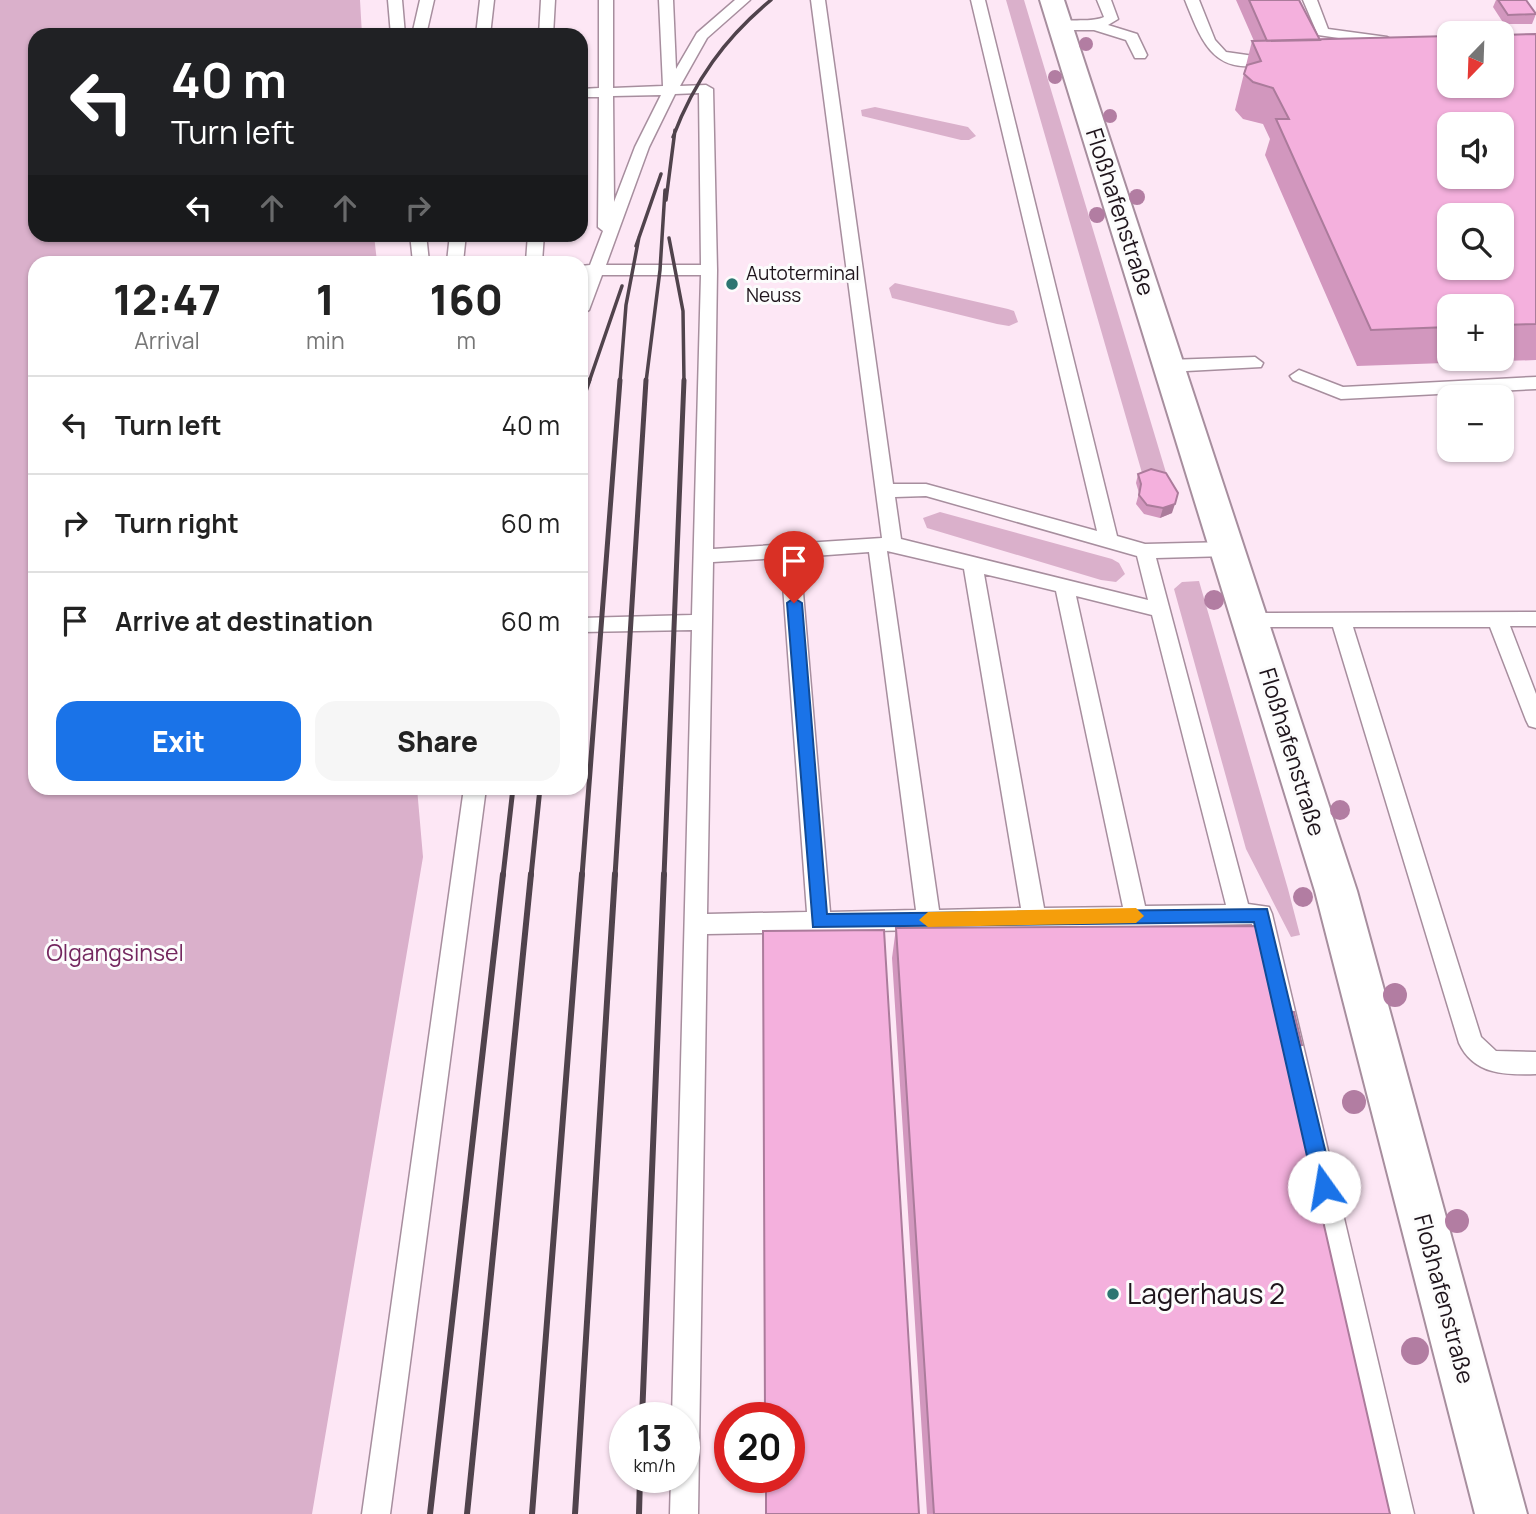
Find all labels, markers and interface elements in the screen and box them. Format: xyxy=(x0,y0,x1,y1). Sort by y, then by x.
north arrow xyxy=(1437,21,1514,98)
map controls xyxy=(1437,21,1514,462)
text: 40 m xyxy=(171,46,287,113)
icon: left xyxy=(56,56,147,147)
text: Turn left xyxy=(171,110,295,154)
button: sound xyxy=(1437,112,1514,189)
street label: Floßhafenstraße xyxy=(1079,124,1163,300)
icon: left xyxy=(180,189,218,227)
icon: ahead xyxy=(253,189,291,227)
icon: ahead xyxy=(326,189,364,227)
icon: right xyxy=(399,189,437,227)
button: search xyxy=(1437,203,1514,280)
place label: Autoterminal Neuss xyxy=(746,260,860,308)
text: 12:47 xyxy=(113,270,221,328)
text: 1 xyxy=(316,270,335,328)
text: 160 xyxy=(430,270,503,328)
marker: Autoterminal Neuss xyxy=(724,276,740,292)
button: + xyxy=(1437,294,1514,371)
text: Arrival xyxy=(134,324,200,356)
text: min xyxy=(306,324,345,356)
text: m xyxy=(457,324,476,356)
button: − xyxy=(1437,385,1514,462)
icon: left xyxy=(56,406,94,444)
text: Turn left xyxy=(115,407,222,443)
text: 40 m xyxy=(502,407,560,443)
icon: right xyxy=(56,504,94,542)
text: Turn right xyxy=(115,505,239,541)
text: 60 m xyxy=(501,505,560,541)
pin xyxy=(764,531,824,603)
icon: arrive xyxy=(775,542,813,580)
icon: arrive xyxy=(56,602,94,640)
text: Arrive at destination xyxy=(115,603,373,639)
text: 60 m xyxy=(501,603,560,639)
street label: Floßhafenstraße xyxy=(1252,664,1334,840)
button: Exit xyxy=(56,701,301,781)
button: Share xyxy=(315,701,560,781)
park label: Ölgangsinsel xyxy=(46,936,184,968)
position arrow xyxy=(1287,1150,1361,1224)
street label: Floßhafenstraße xyxy=(1407,1210,1483,1387)
place label: Lagerhaus 2 xyxy=(1127,1274,1285,1312)
marker: Lagerhaus 2 xyxy=(1105,1286,1121,1302)
speed limit sign: 20 xyxy=(714,1402,805,1493)
text: 13 xyxy=(637,1414,672,1462)
text: km/h xyxy=(634,1453,675,1477)

